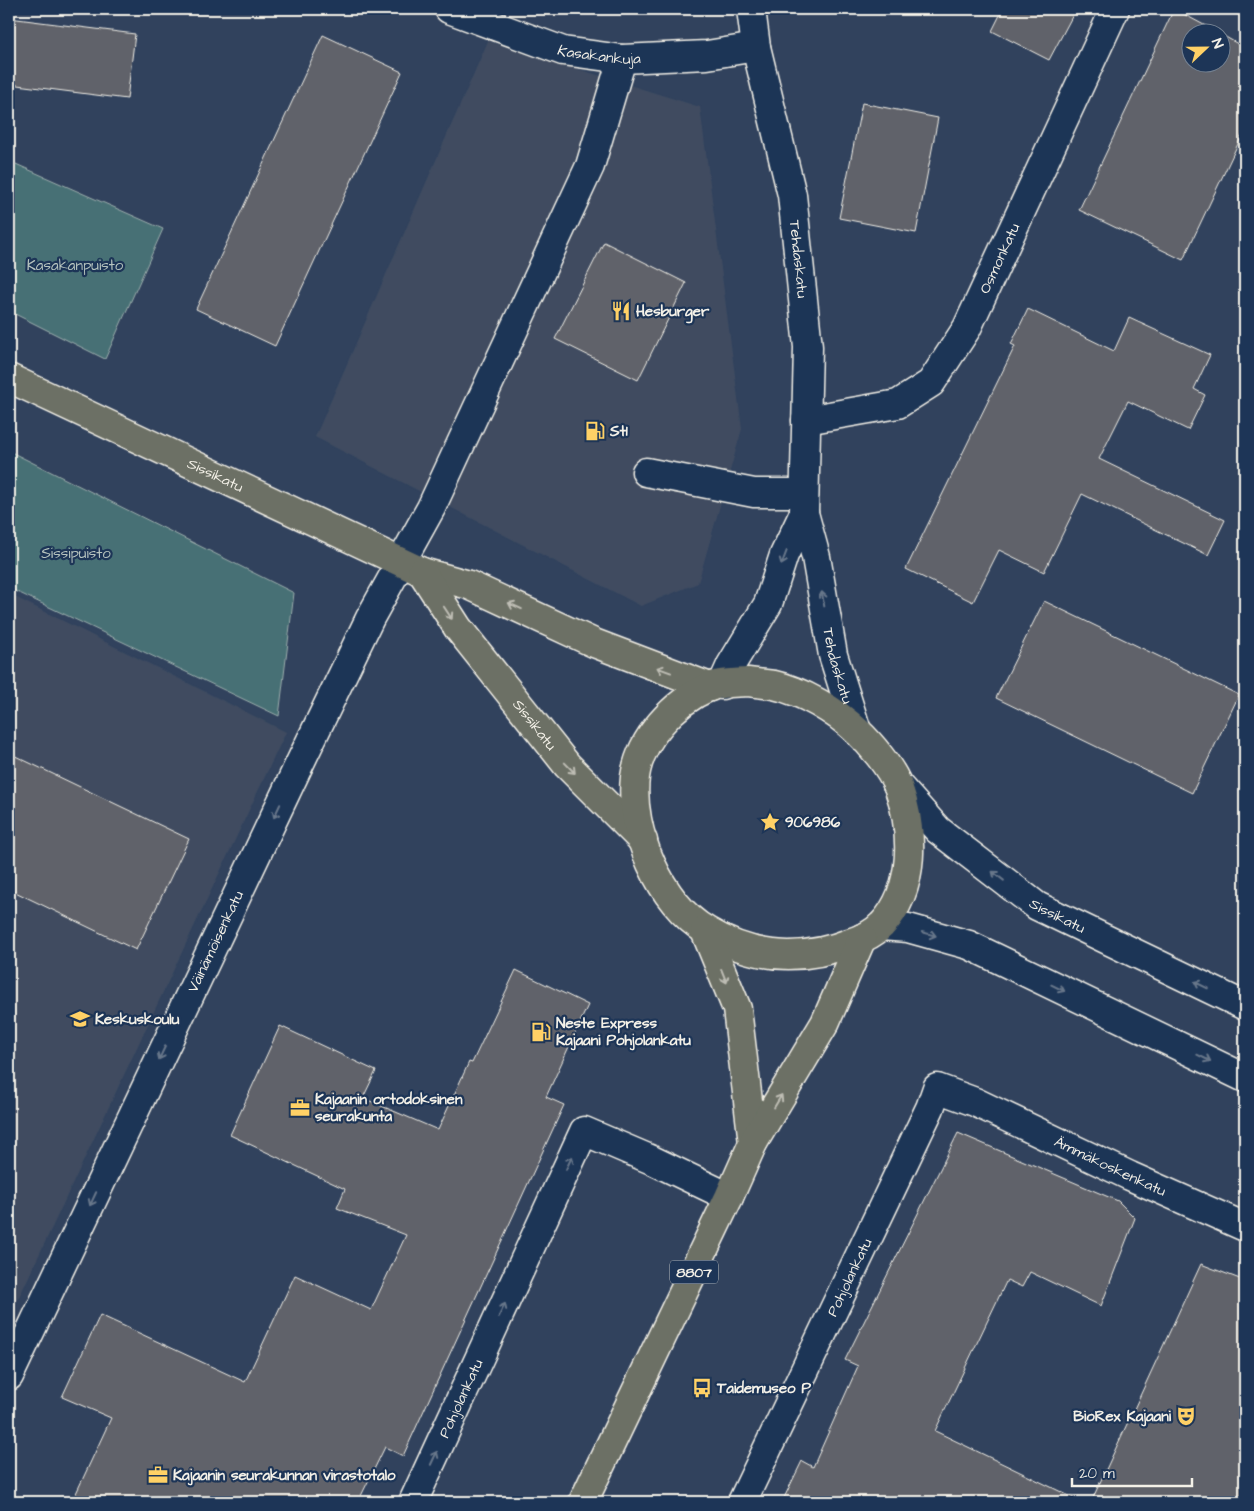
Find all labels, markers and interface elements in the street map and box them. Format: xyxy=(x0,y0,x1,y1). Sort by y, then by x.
north arrow xyxy=(1182,22,1232,72)
text: N xyxy=(1206,36,1228,52)
street label: Kasakankuja xyxy=(554,40,642,70)
street label: Tehdaskatu xyxy=(784,219,813,299)
street label: Osmonkatu xyxy=(974,219,1025,297)
park label: Kasakanpuisto xyxy=(27,255,124,276)
restaurant icon: Hesburger xyxy=(610,300,632,322)
place label: Hesburger xyxy=(636,301,710,324)
fuel station icon: St1 xyxy=(584,420,606,442)
place label: St1 xyxy=(609,421,628,442)
street label: Sissikatu xyxy=(184,453,247,498)
park label: Sissipuisto xyxy=(41,543,111,564)
one-way arrow xyxy=(779,550,788,565)
one-way arrow xyxy=(818,591,828,607)
one-way arrow xyxy=(508,601,523,610)
one-way arrow xyxy=(444,605,454,619)
street label: Tehdaskatu xyxy=(817,626,858,707)
one-way arrow xyxy=(657,665,672,674)
street label: Sissikatu xyxy=(508,695,562,755)
one-way arrow xyxy=(564,762,576,774)
one-way arrow xyxy=(272,803,281,818)
place icon: 906986 xyxy=(759,811,781,833)
place label: 906986 xyxy=(785,812,841,833)
one-way arrow xyxy=(992,871,1005,882)
street label: Väinämöisenkatu xyxy=(182,887,249,996)
street label: Sissikatu xyxy=(1024,894,1089,939)
one-way arrow xyxy=(921,929,937,939)
one-way arrow xyxy=(720,968,729,983)
one-way arrow xyxy=(1194,980,1209,989)
one-way arrow xyxy=(1050,984,1065,993)
school or university icon: Keskuskoulu xyxy=(69,1008,91,1030)
place label: Keskuskoulu xyxy=(95,1009,180,1030)
place label: Neste Express Kajaani Pohjolankatu xyxy=(556,1013,691,1051)
fuel station icon: Neste Express Kajaani Pohjolankatu xyxy=(530,1021,552,1043)
one-way arrow xyxy=(157,1045,167,1060)
one-way arrow xyxy=(1197,1054,1212,1064)
place label: Kajaanin ortodoksinen seurakunta xyxy=(315,1089,463,1127)
one-way arrow xyxy=(773,1095,783,1109)
office icon: Kajaanin ortodoksinen seurakunta xyxy=(289,1097,311,1119)
street label: Ämmäkoskenkatu xyxy=(1051,1131,1170,1202)
one-way arrow xyxy=(565,1156,575,1171)
one-way arrow xyxy=(88,1191,97,1206)
street label: Pohjolankatu xyxy=(822,1234,878,1320)
road number: 8807 xyxy=(670,1260,718,1284)
one-way arrow xyxy=(497,1303,507,1318)
street label: Pohjolankatu xyxy=(434,1356,489,1441)
bus stop icon: Taidemuseo P xyxy=(691,1377,713,1399)
place label: Taidemuseo P xyxy=(716,1378,811,1399)
theatre icon: BioRex Kajaani xyxy=(1175,1405,1197,1427)
place label: BioRex Kajaani xyxy=(1073,1406,1172,1427)
one-way arrow xyxy=(429,1451,439,1466)
scale bar xyxy=(1072,1456,1192,1488)
text: 20 m xyxy=(1079,1463,1115,1484)
office icon: Kajaanin seurakunnan virastotalo xyxy=(147,1464,169,1486)
place label: Kajaanin seurakunnan virastotalo xyxy=(173,1465,396,1486)

